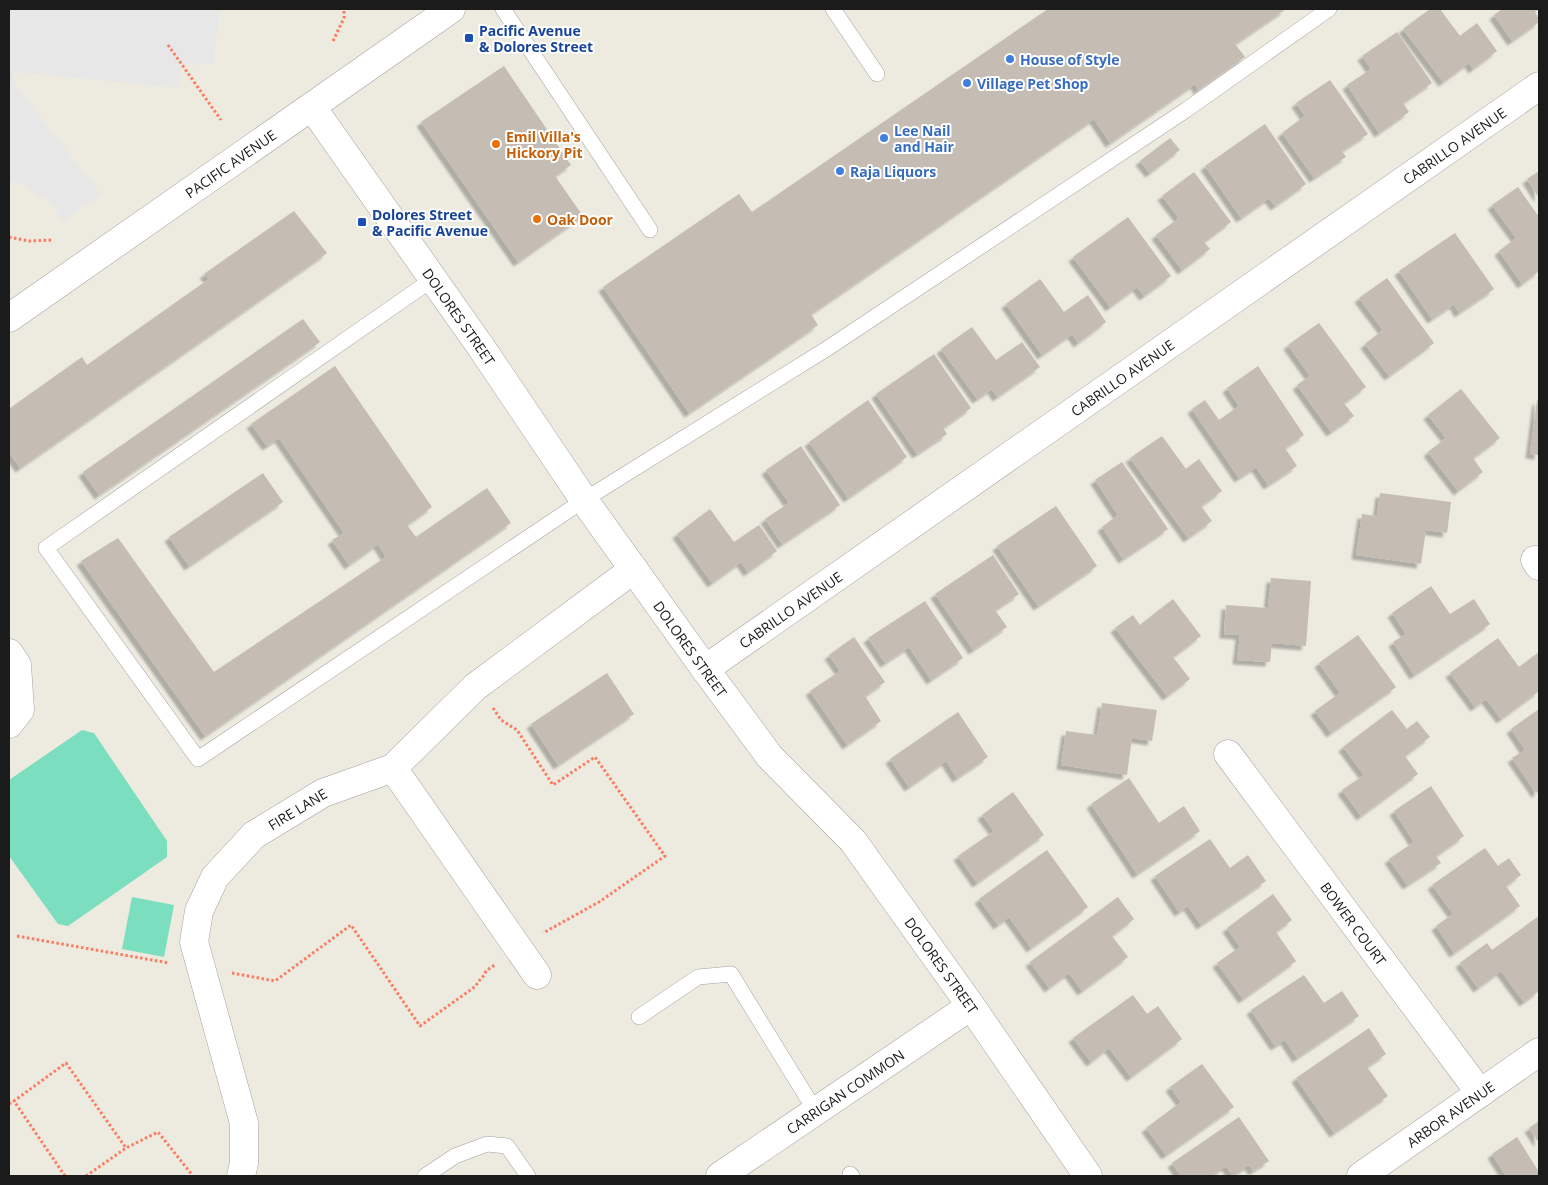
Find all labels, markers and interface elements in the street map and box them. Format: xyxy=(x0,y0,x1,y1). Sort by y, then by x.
place label: Pacific Avenue & Dolores Street xyxy=(479,21,593,56)
marker: Pacific Avenue & Dolores Street xyxy=(463,32,475,44)
place label: House of Style xyxy=(1020,50,1119,69)
marker: House of Style xyxy=(1004,53,1016,65)
place label: Village Pet Shop xyxy=(977,74,1089,93)
marker: Village Pet Shop xyxy=(961,77,973,89)
street label: CABRILLO AVENUE xyxy=(1399,103,1510,188)
place label: Lee Nail and Hair xyxy=(894,121,955,156)
street label: PACIFIC AVENUE xyxy=(181,125,280,202)
place label: Emil Villa's Hickory Pit xyxy=(506,127,583,162)
marker: Lee Nail and Hair xyxy=(878,132,890,144)
marker: Emil Villa's Hickory Pit xyxy=(490,138,502,150)
place label: Raja Liquors xyxy=(850,162,936,181)
marker: Raja Liquors xyxy=(834,165,846,177)
place label: Dolores Street & Pacific Avenue xyxy=(372,205,488,240)
place label: Oak Door xyxy=(547,210,614,229)
marker: Oak Door xyxy=(531,213,543,225)
marker: Dolores Street & Pacific Avenue xyxy=(356,216,368,228)
street label: DOLORES STREET xyxy=(419,264,500,369)
street label: CABRILLO AVENUE xyxy=(1067,335,1178,420)
street label: CABRILLO AVENUE xyxy=(735,567,846,652)
street label: DOLORES STREET xyxy=(650,597,732,701)
street label: FIRE LANE xyxy=(264,783,330,834)
street label: BOWER COURT xyxy=(1317,878,1391,969)
street label: DOLORES STREET xyxy=(901,913,983,1017)
street label: CARRIGAN COMMON xyxy=(782,1045,908,1138)
street label: ARBOR AVENUE xyxy=(1403,1076,1498,1151)

